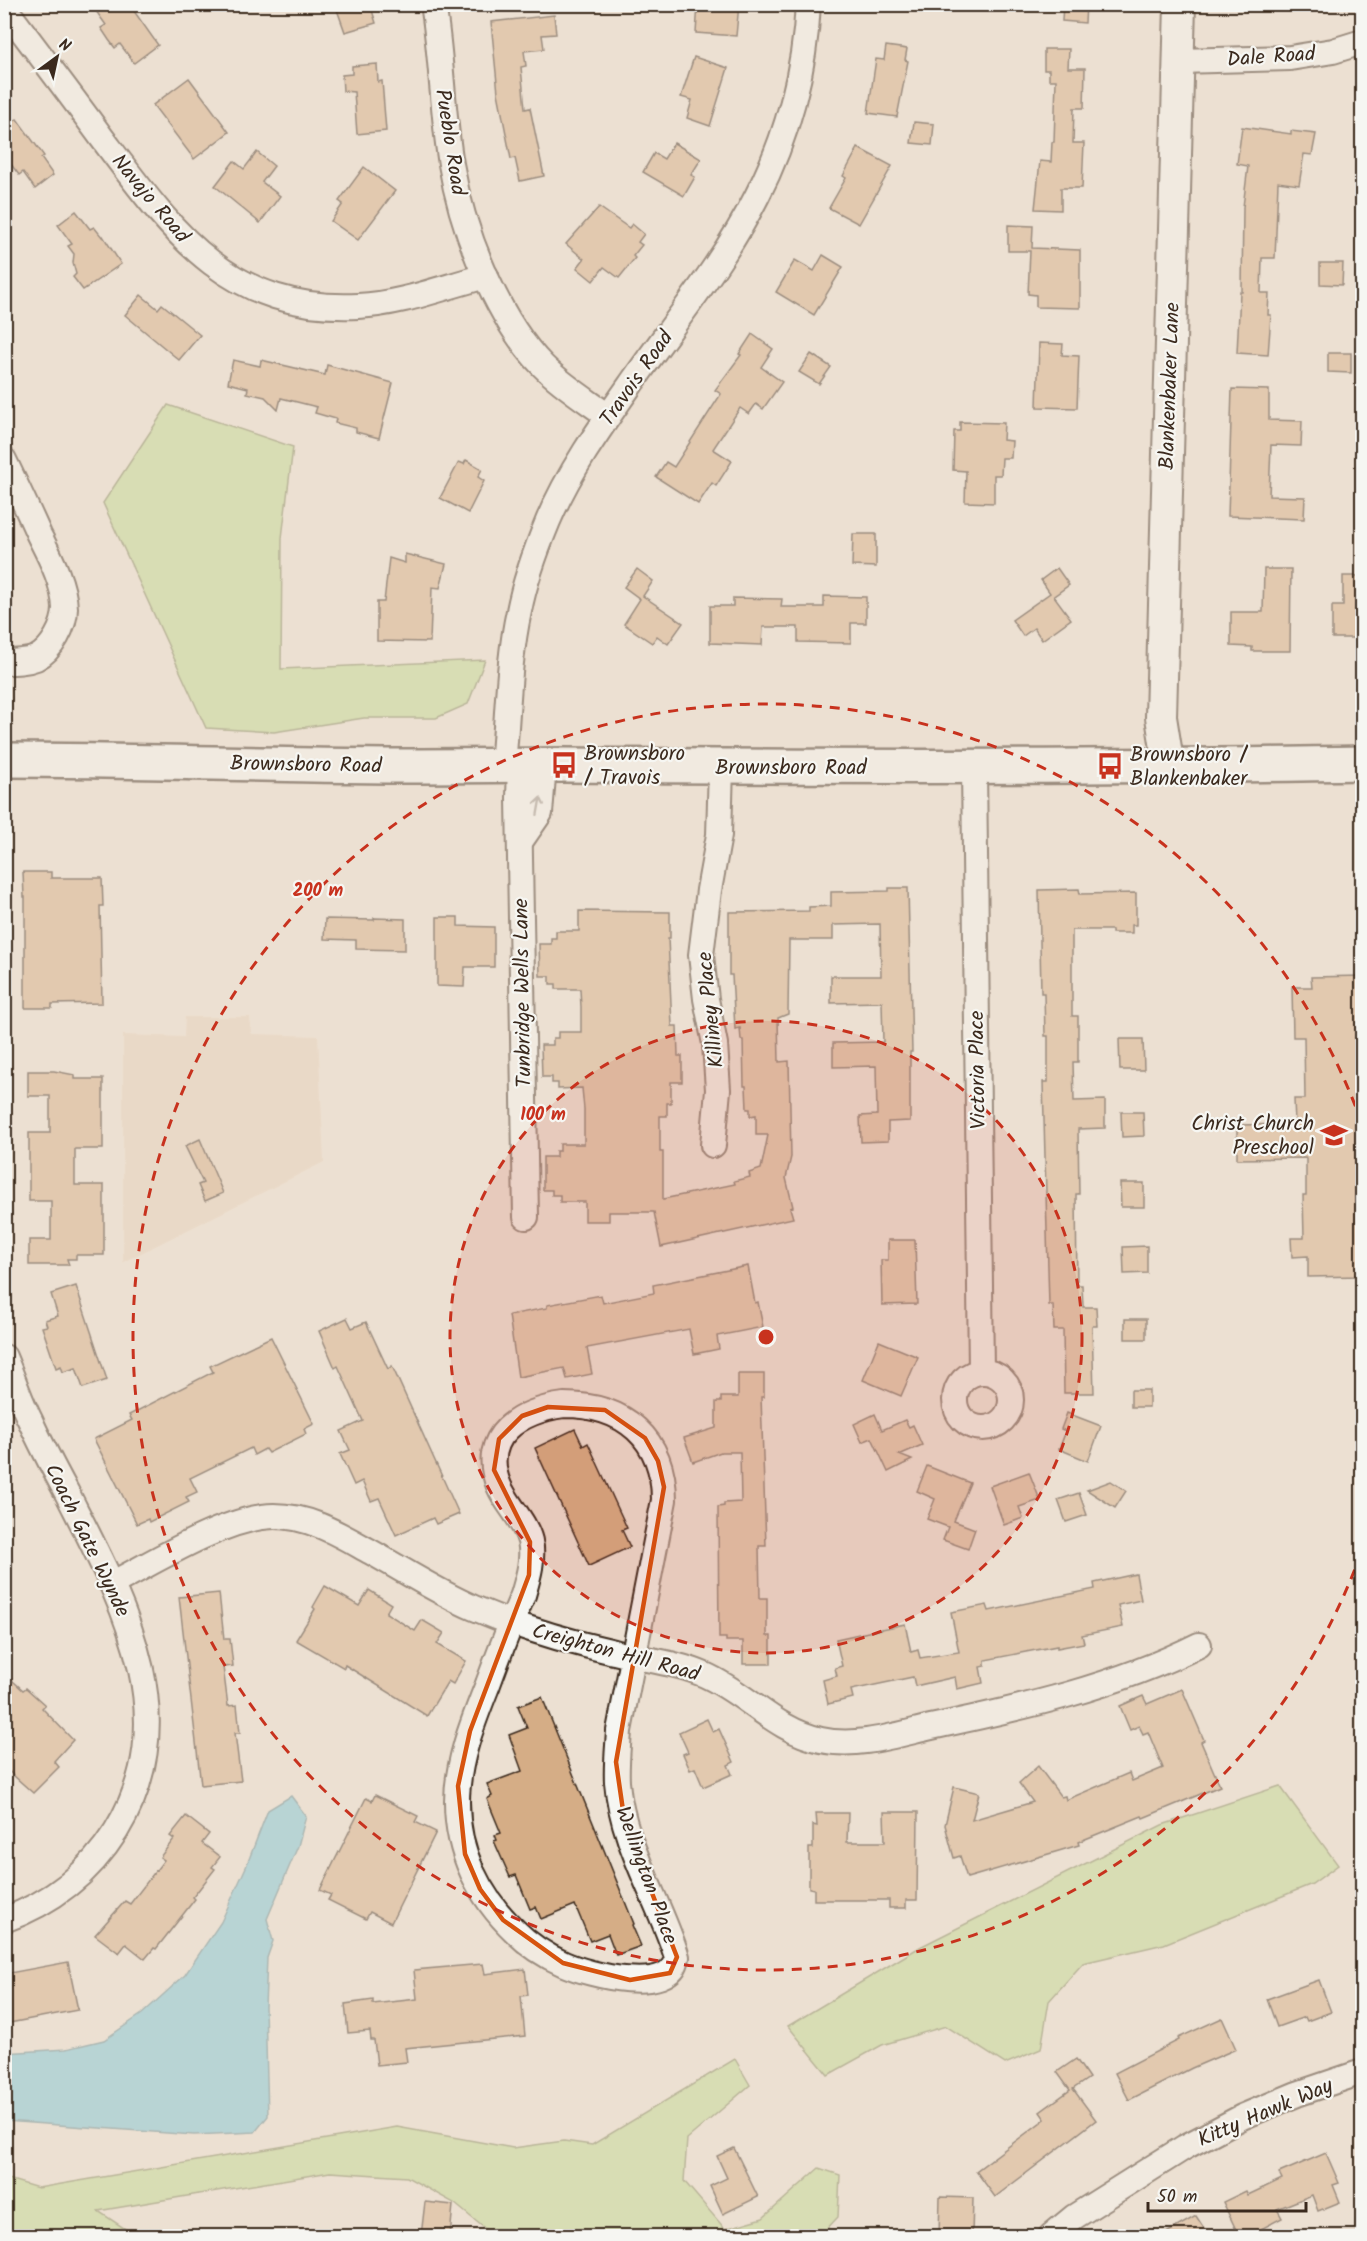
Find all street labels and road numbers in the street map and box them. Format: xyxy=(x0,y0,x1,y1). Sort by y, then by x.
street label: Dale Road xyxy=(1226,38,1317,77)
street label: Pueblo Road xyxy=(425,87,474,198)
street label: Navajo Road xyxy=(102,147,198,251)
street label: Blankenbaker Lane xyxy=(1151,301,1190,470)
street label: Travois Road xyxy=(592,324,683,434)
street label: Brownsboro Road xyxy=(230,748,383,783)
street label: Brownsboro Road xyxy=(715,752,867,785)
street label: Tunbridge Wells Lane xyxy=(505,898,542,1088)
street label: Killiney Place xyxy=(689,949,734,1070)
street label: Victoria Place xyxy=(961,1010,996,1130)
street label: Coach Gate Wynde xyxy=(35,1458,138,1623)
street label: Creighton Hill Road xyxy=(528,1615,704,1692)
street label: Wellington Place xyxy=(605,1802,686,1950)
street label: Kitty Hawk Way xyxy=(1193,2070,1339,2157)

